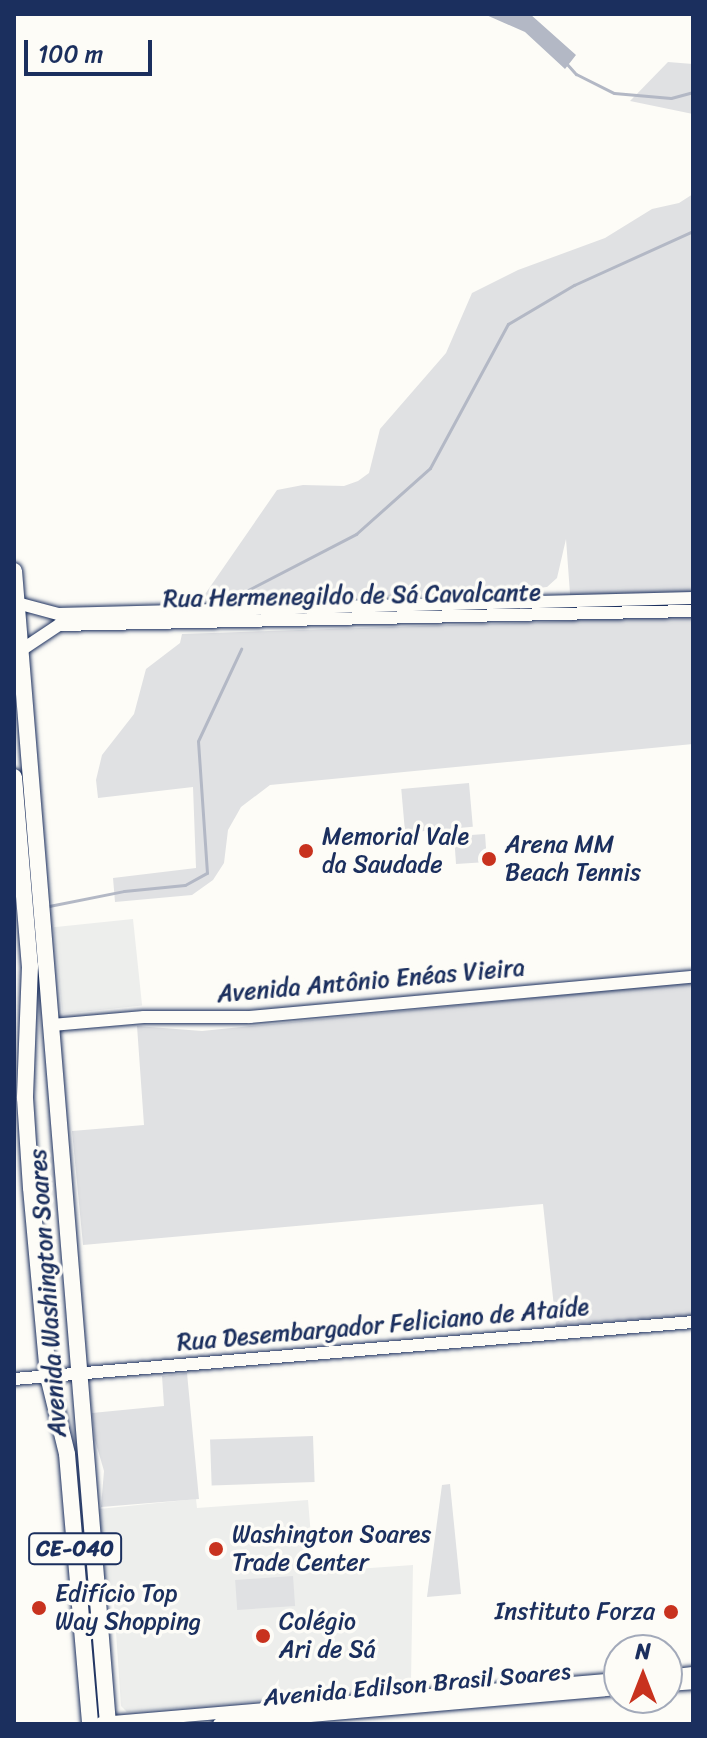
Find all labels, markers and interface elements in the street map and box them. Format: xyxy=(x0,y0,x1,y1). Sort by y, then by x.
scale bar xyxy=(28,24,156,74)
text: 100 m xyxy=(38,33,103,75)
street label: Rua Hermenegildo de Sá Cavalcante xyxy=(163,578,541,614)
place label: Memorial Vale da Saudade xyxy=(322,823,470,879)
place label: Arena MM Beach Tennis xyxy=(505,831,641,887)
marker: Memorial Vale da Saudade xyxy=(297,842,315,860)
marker: Arena MM Beach Tennis xyxy=(480,850,498,868)
street label: Avenida Antônio Enéas Vieira xyxy=(216,953,526,1009)
street label: Avenida Washington Soares xyxy=(24,1148,72,1438)
street label: Rua Desembargador Feliciano de Ataíde xyxy=(174,1293,592,1357)
place label: Washington Soares Trade Center xyxy=(232,1521,431,1577)
road number: CE-040 xyxy=(27,1531,123,1567)
marker: Washington Soares Trade Center xyxy=(207,1540,225,1558)
place label: Edifício Top Way Shopping xyxy=(55,1580,201,1636)
place label: Instituto Forza xyxy=(495,1598,655,1626)
marker: Edifício Top Way Shopping xyxy=(30,1599,48,1617)
marker: Instituto Forza xyxy=(662,1603,680,1621)
place label: Colégio Ari de Sá xyxy=(279,1608,376,1664)
marker: Colégio Ari de Sá xyxy=(254,1627,272,1645)
text: N xyxy=(635,1632,651,1671)
north arrow xyxy=(603,1634,683,1714)
street label: Avenida Edilson Brasil Soares xyxy=(261,1657,573,1713)

